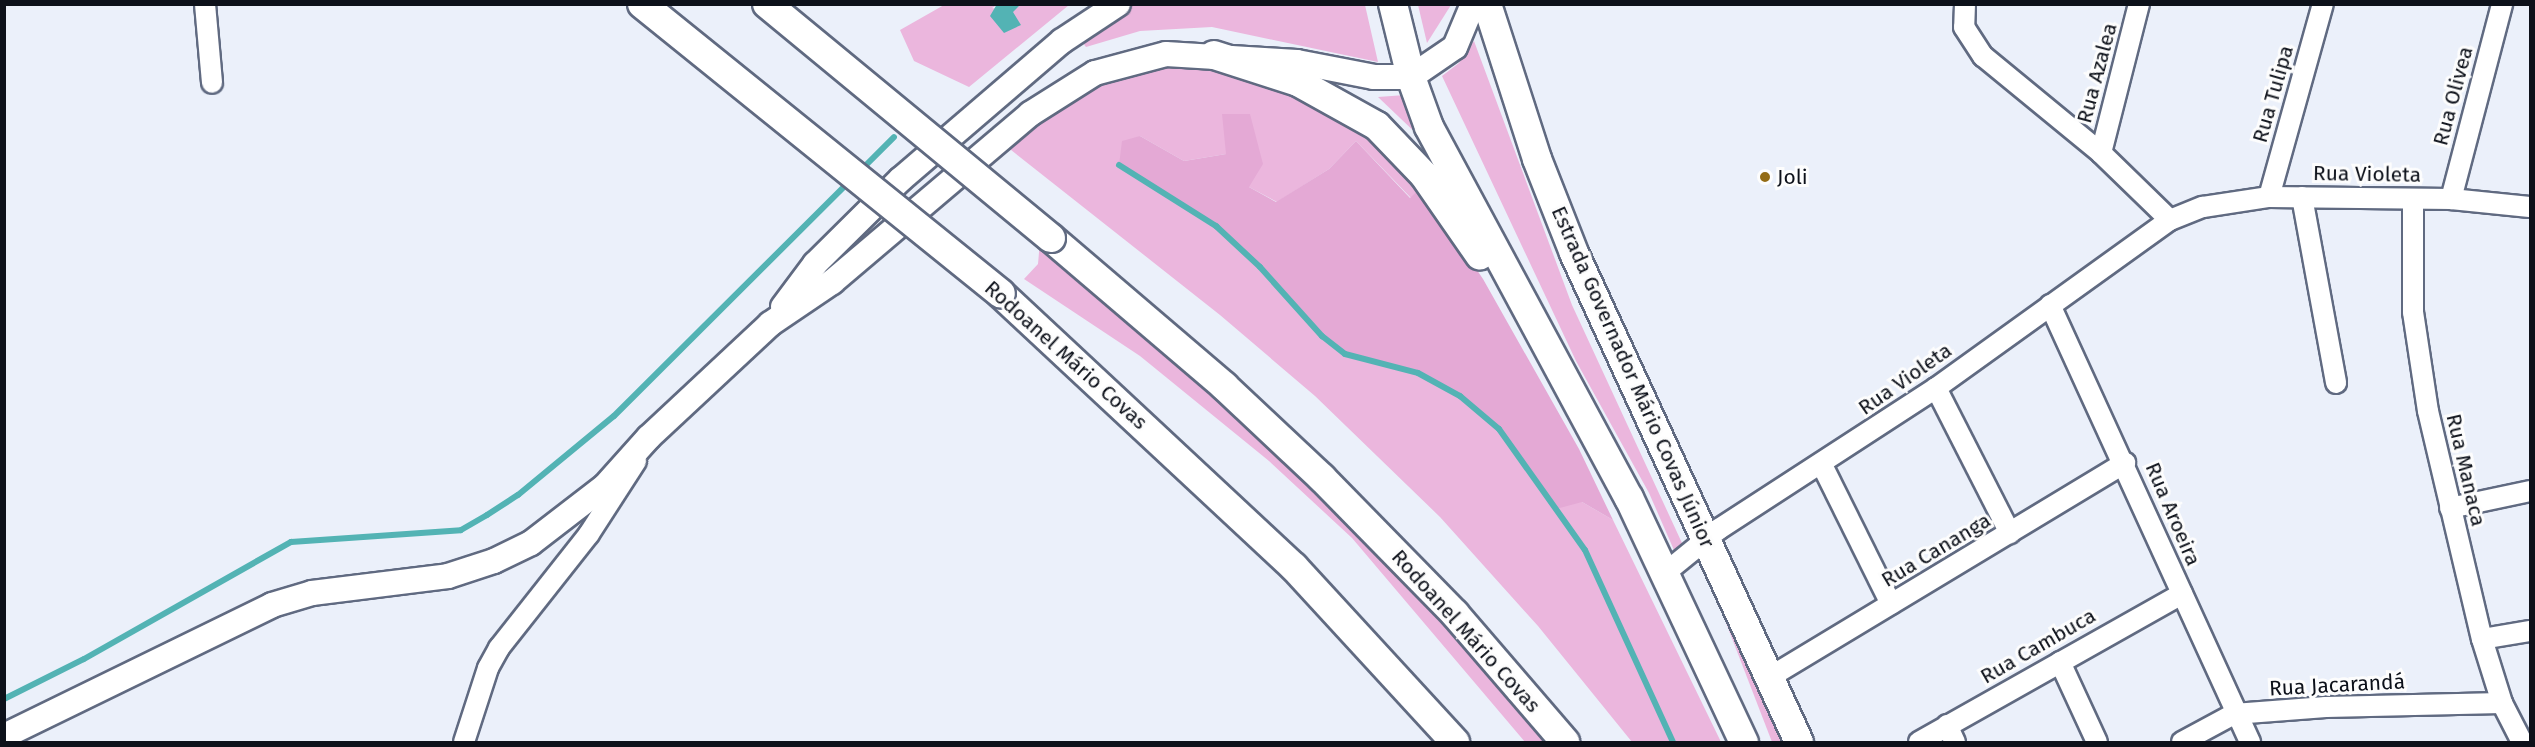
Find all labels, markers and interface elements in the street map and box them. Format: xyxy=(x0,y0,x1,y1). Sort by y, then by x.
street label: Rua Azalea xyxy=(2072,20,2122,126)
street label: Rua Tulipa xyxy=(2247,43,2299,145)
street label: Rua Olivea xyxy=(2428,44,2478,148)
street label: Rua Violeta xyxy=(2313,160,2421,188)
place label: Joli xyxy=(1777,164,1808,190)
marker: Joli xyxy=(1758,170,1772,184)
street label: Estrada Governador Mário Covas Júnior xyxy=(1546,202,1720,552)
street label: Rodoanel Mário Covas xyxy=(979,275,1153,435)
street label: Rua Violeta xyxy=(1853,338,1957,420)
street label: Rua Manaca xyxy=(2441,411,2491,529)
street label: Rua Aroeira xyxy=(2140,459,2206,569)
street label: Rua Cananga xyxy=(1877,508,1995,592)
street label: Rodoanel Mário Covas xyxy=(1386,544,1546,718)
street label: Rua Cambuca xyxy=(1976,603,2100,689)
street label: Rua Jacarandá xyxy=(2268,669,2406,701)

